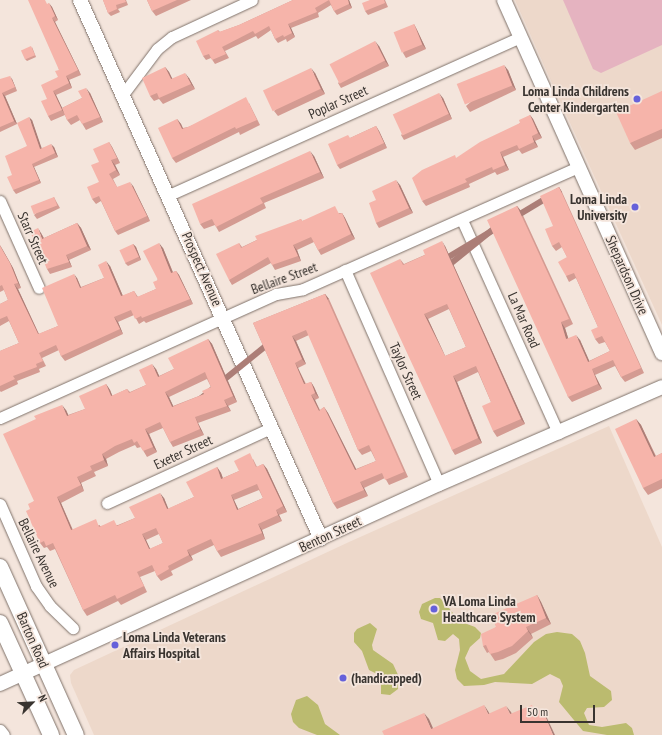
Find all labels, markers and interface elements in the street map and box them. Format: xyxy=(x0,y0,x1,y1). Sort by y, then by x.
street label: Poplar Street xyxy=(306,82,370,122)
place label: Loma Linda Childrens Center Kindergarten xyxy=(522,83,629,116)
marker: Loma Linda Childrens Center Kindergarten xyxy=(632,94,642,104)
place label: Loma Linda University xyxy=(570,191,627,224)
marker: Loma Linda University xyxy=(630,202,640,212)
street label: Starr Street xyxy=(14,209,52,267)
street label: Prospect Avenue xyxy=(178,229,226,309)
street label: Shepardson Drive xyxy=(602,233,652,317)
street label: Bellaire Street xyxy=(249,258,319,298)
street label: La Mar Road xyxy=(504,289,544,351)
street label: Taylor Street xyxy=(386,340,426,402)
street label: Exeter Street xyxy=(151,431,215,473)
street label: Benton Street xyxy=(296,512,364,556)
street label: Bellaire Avenue xyxy=(15,515,63,591)
place label: VA Loma Linda Healthcare System xyxy=(443,593,536,626)
marker: VA Loma Linda Healthcare System xyxy=(428,603,440,615)
street label: Barton Road xyxy=(13,610,53,670)
place label: Loma Linda Veterans Affairs Hospital xyxy=(123,629,226,662)
marker: Loma Linda Veterans Affairs Hospital xyxy=(110,640,120,650)
place label: (handicapped) xyxy=(351,670,422,686)
marker: (handicapped) xyxy=(338,673,348,683)
north arrow xyxy=(12,683,52,723)
text: N xyxy=(35,693,51,704)
scale bar xyxy=(522,697,597,723)
text: 50 m xyxy=(527,704,548,719)

